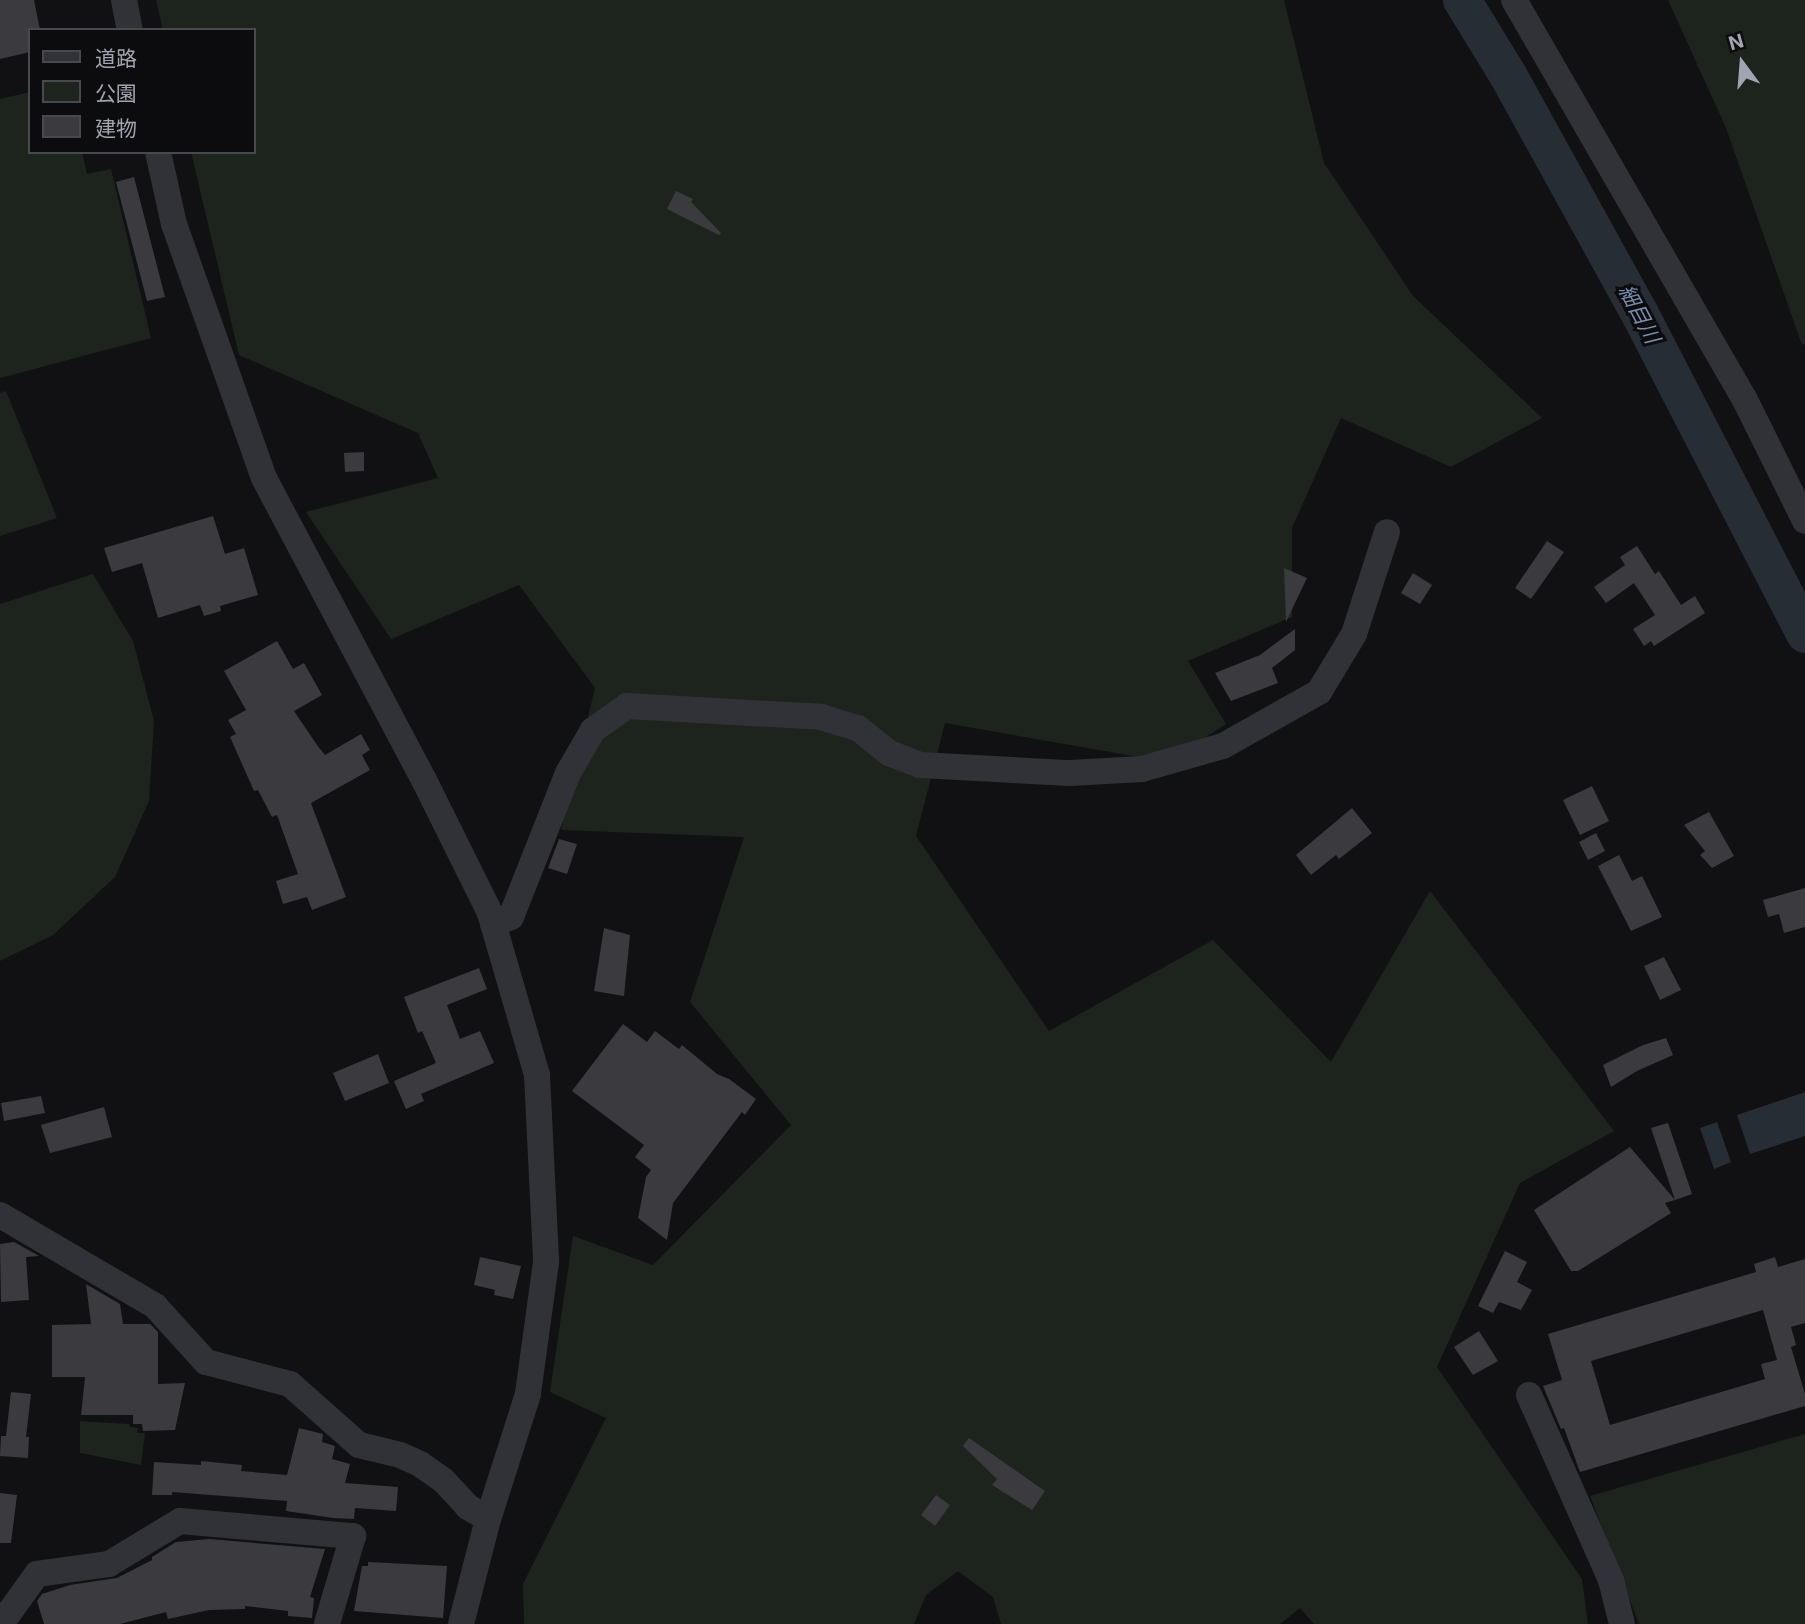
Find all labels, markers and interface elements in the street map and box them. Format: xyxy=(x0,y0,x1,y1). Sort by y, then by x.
legend xyxy=(28,28,256,154)
north arrow xyxy=(1707,28,1777,98)
text: N xyxy=(1726,29,1746,55)
text: 道路 xyxy=(95,46,137,71)
text: 公園 xyxy=(95,81,137,106)
text: 建物 xyxy=(95,116,137,141)
water label: 細目川 xyxy=(1613,280,1665,348)

